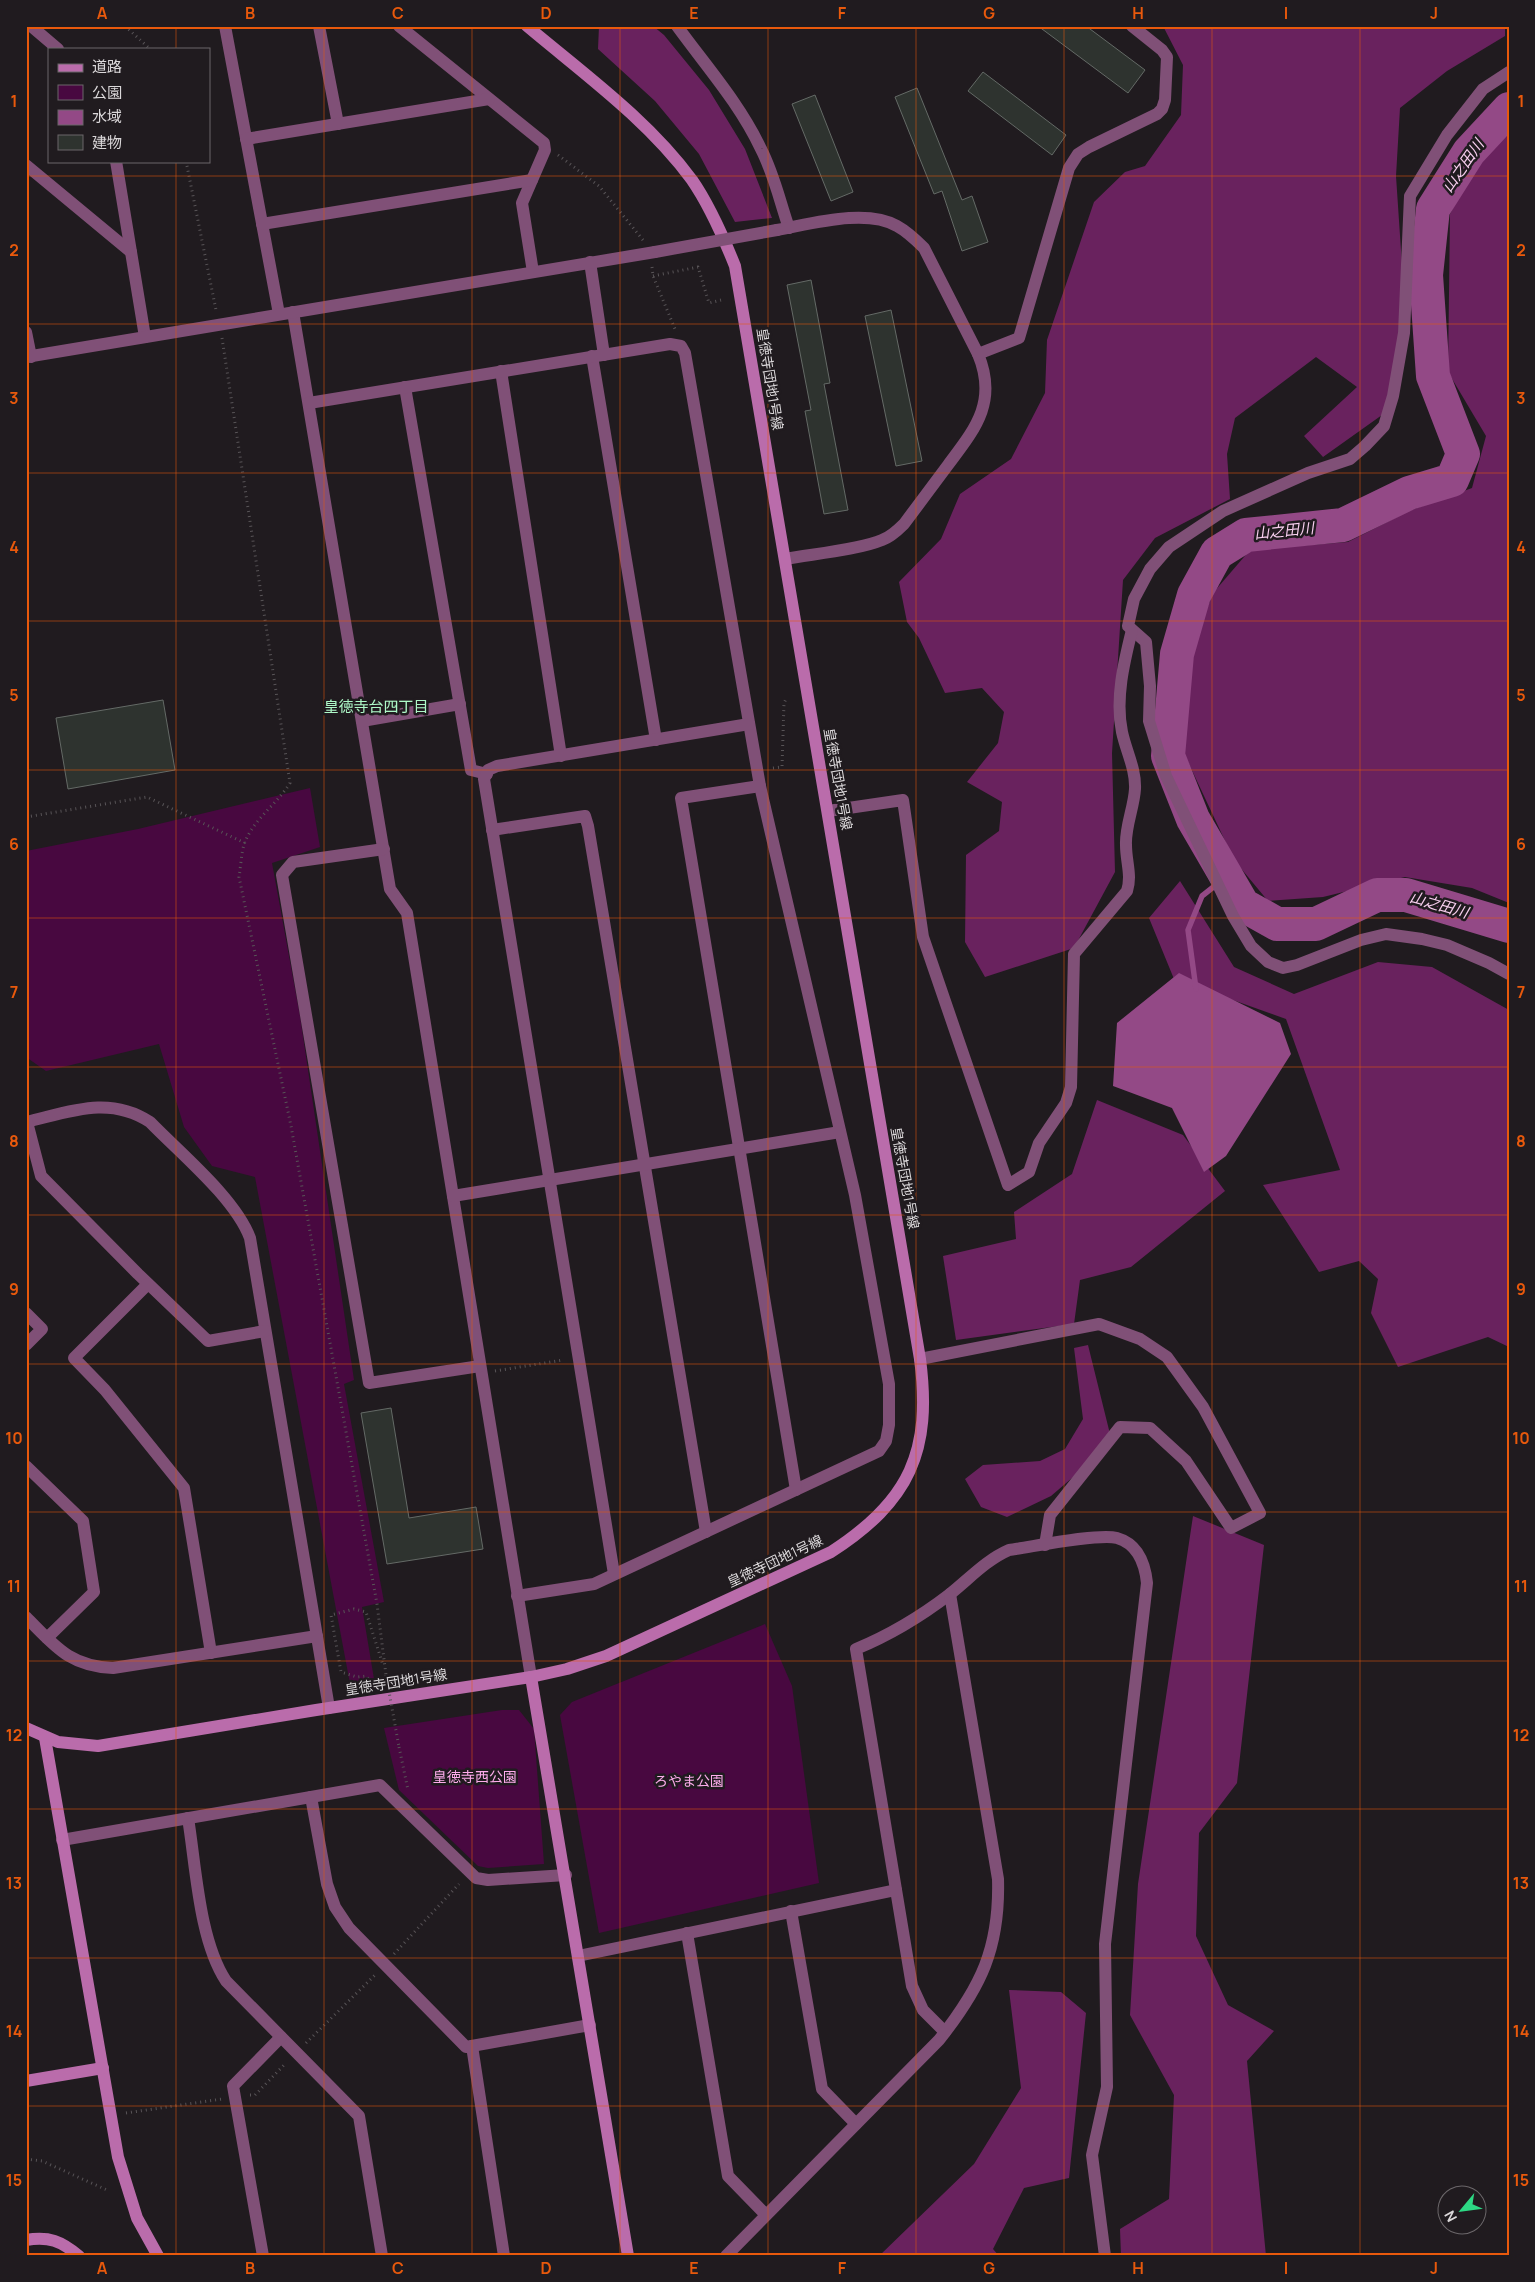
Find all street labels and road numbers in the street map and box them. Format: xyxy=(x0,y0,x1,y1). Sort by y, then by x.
street label: 皇徳寺団地1号線 xyxy=(753,326,788,432)
street label: 皇徳寺団地1号線 xyxy=(820,726,857,832)
street label: 皇徳寺団地1号線 xyxy=(887,1125,924,1231)
street label: 皇徳寺団地1号線 xyxy=(724,1530,826,1591)
street label: 皇徳寺団地1号線 xyxy=(343,1664,449,1699)

